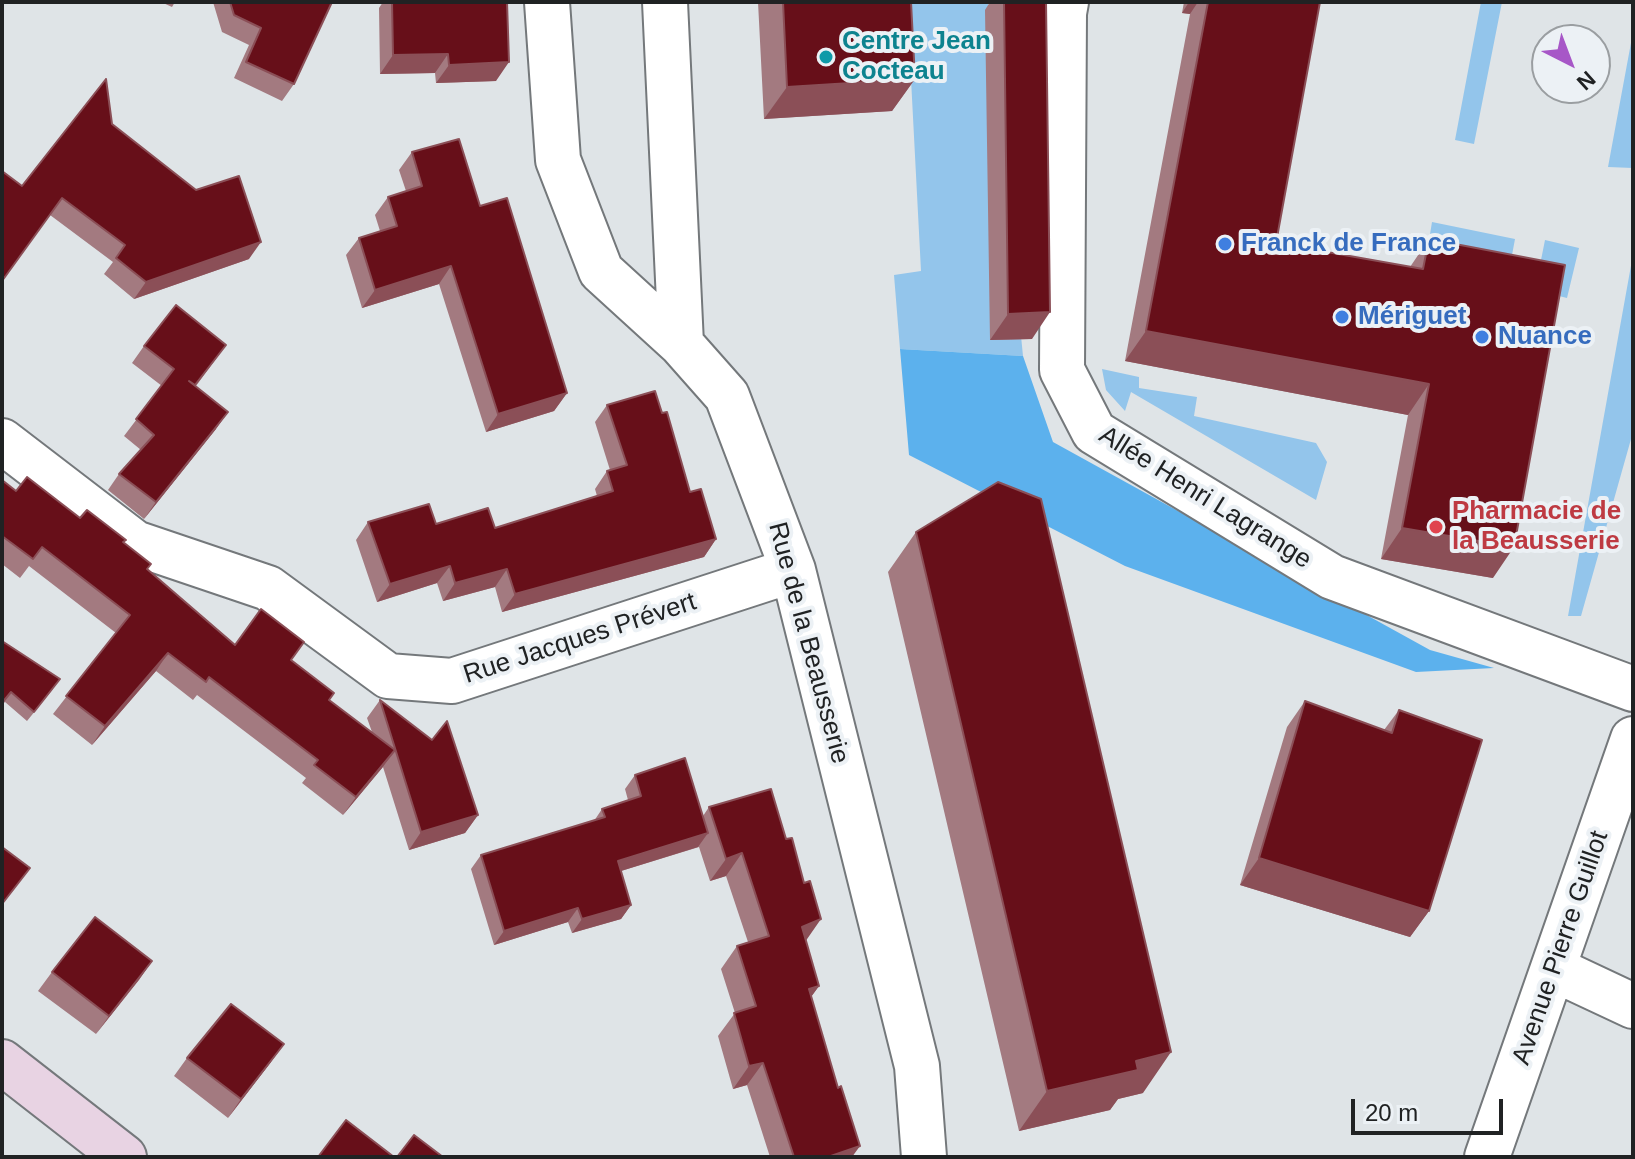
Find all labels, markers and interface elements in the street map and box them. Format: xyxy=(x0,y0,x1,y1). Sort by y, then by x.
north arrow xyxy=(1531,24,1611,104)
place label: Centre Jean Cocteau xyxy=(842,26,991,88)
marker: Centre Jean Cocteau xyxy=(817,48,835,66)
text: N xyxy=(1572,66,1600,95)
place label: Franck de France xyxy=(1241,228,1456,260)
marker: Franck de France xyxy=(1216,235,1234,253)
place label: Mériguet xyxy=(1358,301,1466,333)
marker: Mériguet xyxy=(1333,308,1351,326)
place label: Nuance xyxy=(1498,321,1592,353)
marker: Nuance xyxy=(1473,328,1491,346)
street label: Allée Henri Lagrange xyxy=(1093,420,1317,576)
place label: Pharmacie de la Beausserie xyxy=(1452,496,1621,558)
marker: Pharmacie de la Beausserie xyxy=(1427,518,1445,536)
street label: Rue de la Beausserie xyxy=(761,519,855,767)
street label: Rue Jacques Prévert xyxy=(460,587,700,691)
street label: Avenue Pierre Guillot xyxy=(1506,827,1616,1069)
scale bar xyxy=(1355,1083,1507,1133)
text: 20 m xyxy=(1365,1099,1418,1126)

